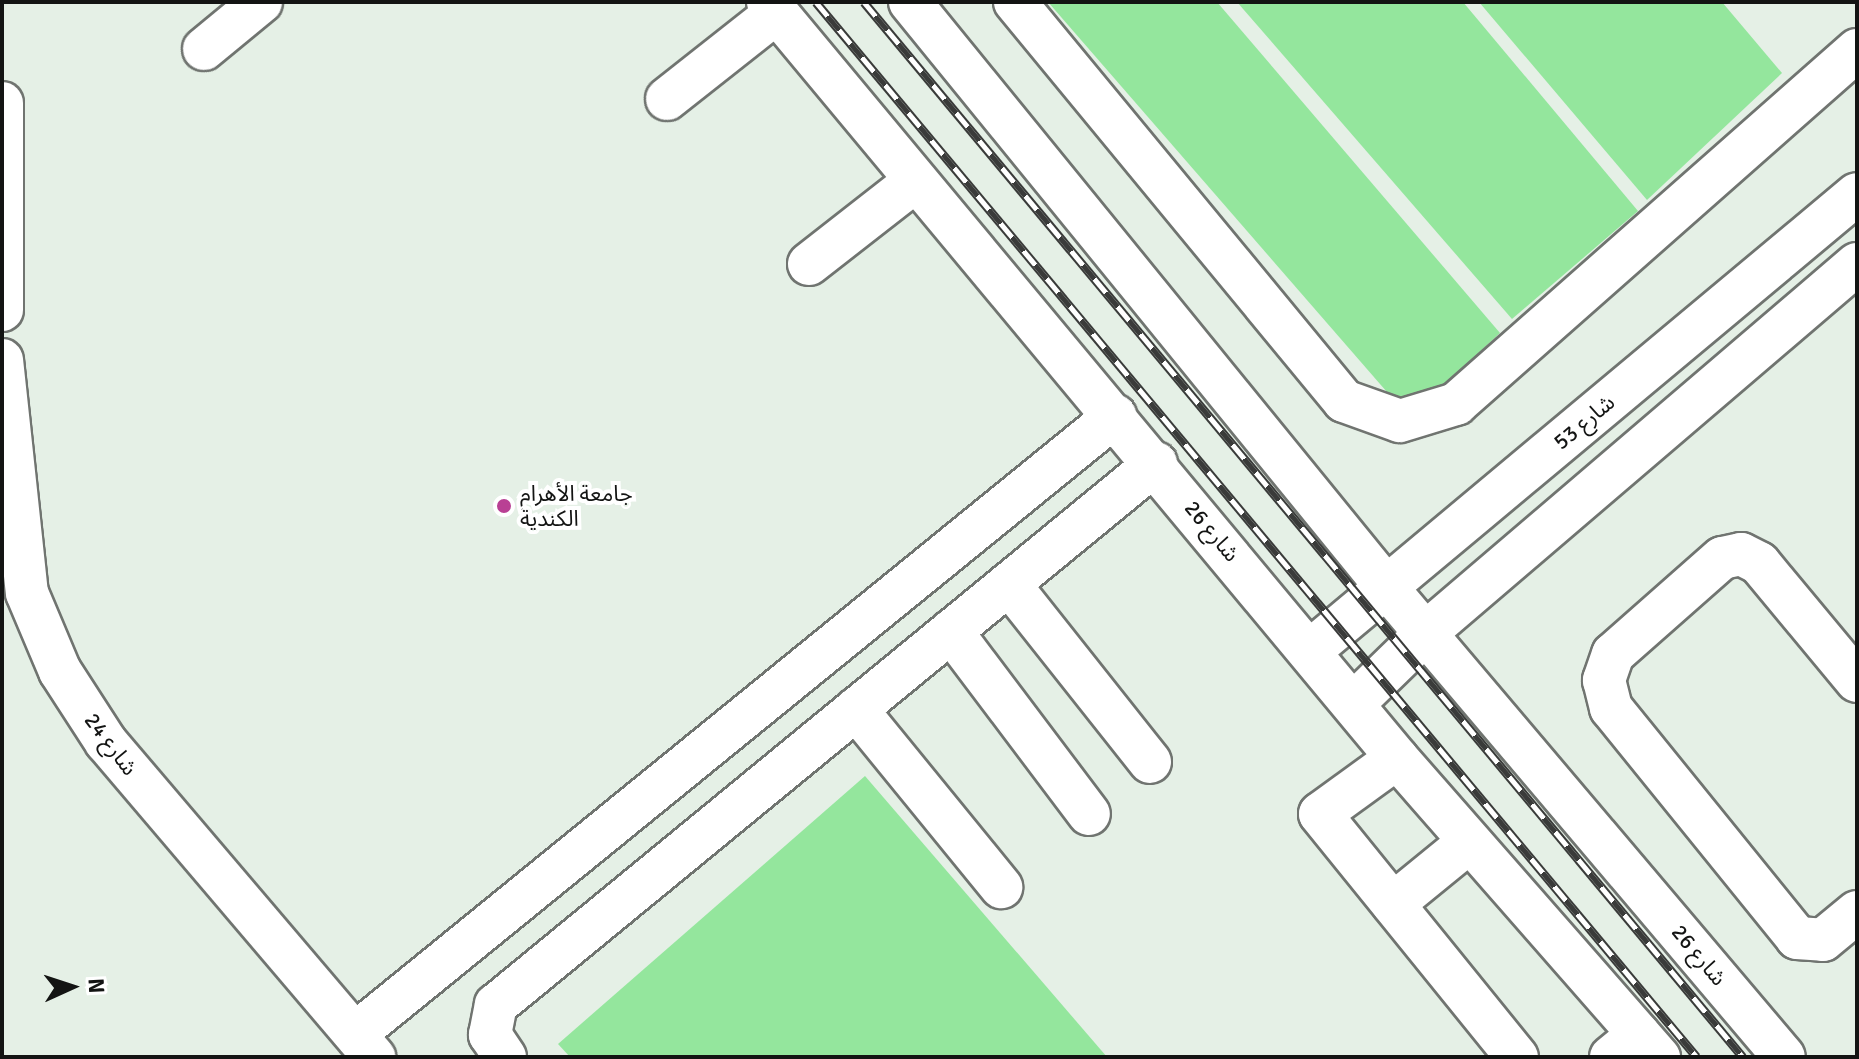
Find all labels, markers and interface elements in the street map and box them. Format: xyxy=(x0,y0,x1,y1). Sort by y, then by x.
street label: شارع 53 xyxy=(1548,389,1620,455)
place label: جامعة الأهرام الكندية xyxy=(520,480,633,532)
street label: شارع 26 xyxy=(1179,495,1245,567)
marker: جامعة الأهرام الكندية xyxy=(495,497,513,515)
street label: شارع 24 xyxy=(79,708,143,780)
street label: شارع 26 xyxy=(1666,919,1732,991)
north arrow xyxy=(32,947,112,1027)
text: N xyxy=(83,977,110,994)

